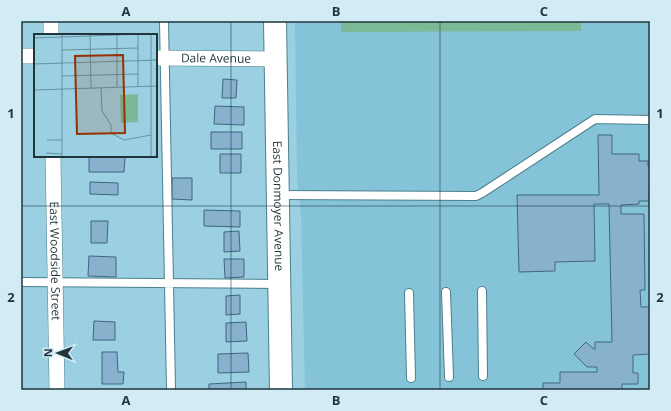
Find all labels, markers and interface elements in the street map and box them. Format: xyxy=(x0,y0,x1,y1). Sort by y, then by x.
text: A xyxy=(122,2,131,20)
text: B xyxy=(332,2,341,20)
text: C xyxy=(540,2,548,20)
inset map xyxy=(34,34,157,157)
street label: Dale Avenue xyxy=(181,49,251,67)
text: 1 xyxy=(7,104,15,122)
text: 1 xyxy=(656,104,664,122)
street label: East Donmoyer Avenue xyxy=(269,140,288,272)
street label: East Woodside Street xyxy=(46,201,65,321)
text: 2 xyxy=(7,288,15,306)
text: 2 xyxy=(656,288,664,306)
north arrow xyxy=(38,333,78,373)
text: N xyxy=(40,348,55,357)
text: A xyxy=(122,391,131,409)
text: B xyxy=(332,391,341,409)
text: C xyxy=(540,391,548,409)

